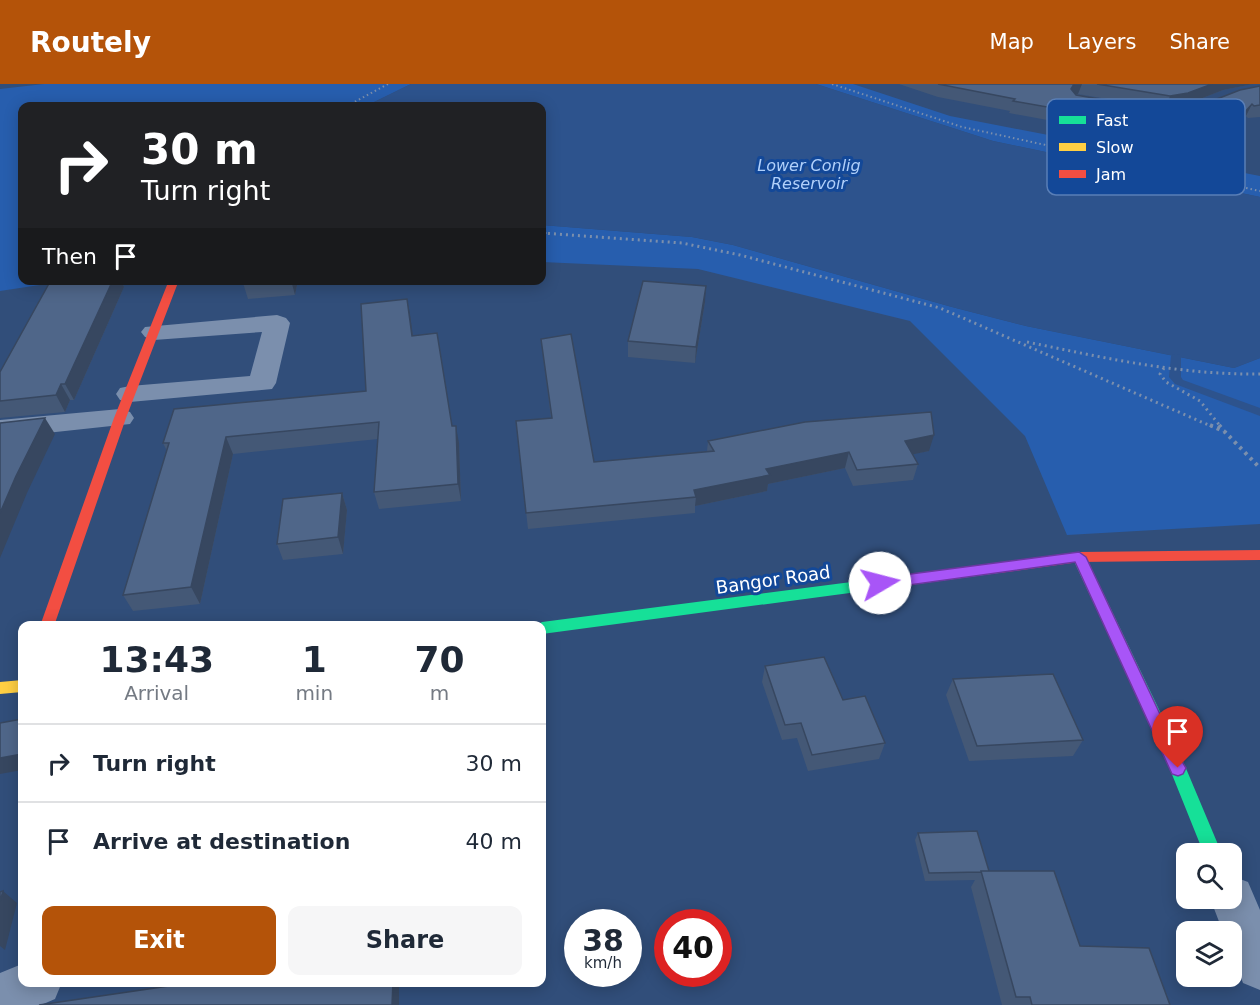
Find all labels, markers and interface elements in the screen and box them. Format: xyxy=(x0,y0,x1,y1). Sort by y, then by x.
text: Routely xyxy=(30,26,151,59)
text: Map xyxy=(990,30,1034,54)
text: Layers xyxy=(1067,30,1136,54)
text: Share xyxy=(1169,30,1230,54)
legend xyxy=(1047,99,1245,195)
text: Fast xyxy=(1096,111,1128,130)
text: 30 m xyxy=(141,125,258,174)
icon: right xyxy=(42,126,120,204)
text: Slow xyxy=(1096,138,1133,157)
water label: Lower Conlig Reservoir xyxy=(757,156,861,193)
text: Jam xyxy=(1095,165,1126,184)
text: Turn right xyxy=(141,175,270,206)
icon: arrive xyxy=(109,240,142,273)
text: Then xyxy=(42,244,97,269)
position arrow xyxy=(848,551,912,615)
street label: Bangor Road xyxy=(714,561,832,598)
text: 13:43 xyxy=(99,639,214,680)
text: 1 xyxy=(302,639,327,680)
text: 70 xyxy=(414,639,465,680)
text: Arrival xyxy=(124,681,189,705)
text: min xyxy=(295,681,333,705)
text: m xyxy=(430,681,449,705)
pin xyxy=(1152,706,1203,768)
icon: arrive xyxy=(1161,715,1194,748)
icon: right xyxy=(42,747,75,780)
text: Turn right xyxy=(93,751,216,776)
text: 30 m xyxy=(466,751,522,776)
icon: arrive xyxy=(42,825,75,858)
text: Arrive at destination xyxy=(93,829,350,854)
text: 40 m xyxy=(466,829,522,854)
map controls xyxy=(1176,843,1242,987)
button: search xyxy=(1176,843,1242,909)
button: Exit xyxy=(42,906,276,975)
button: Share xyxy=(288,906,522,975)
speed limit sign: 40 xyxy=(654,909,732,987)
button: layers xyxy=(1176,921,1242,987)
text: 38 xyxy=(582,923,624,958)
text: km/h xyxy=(584,954,622,972)

